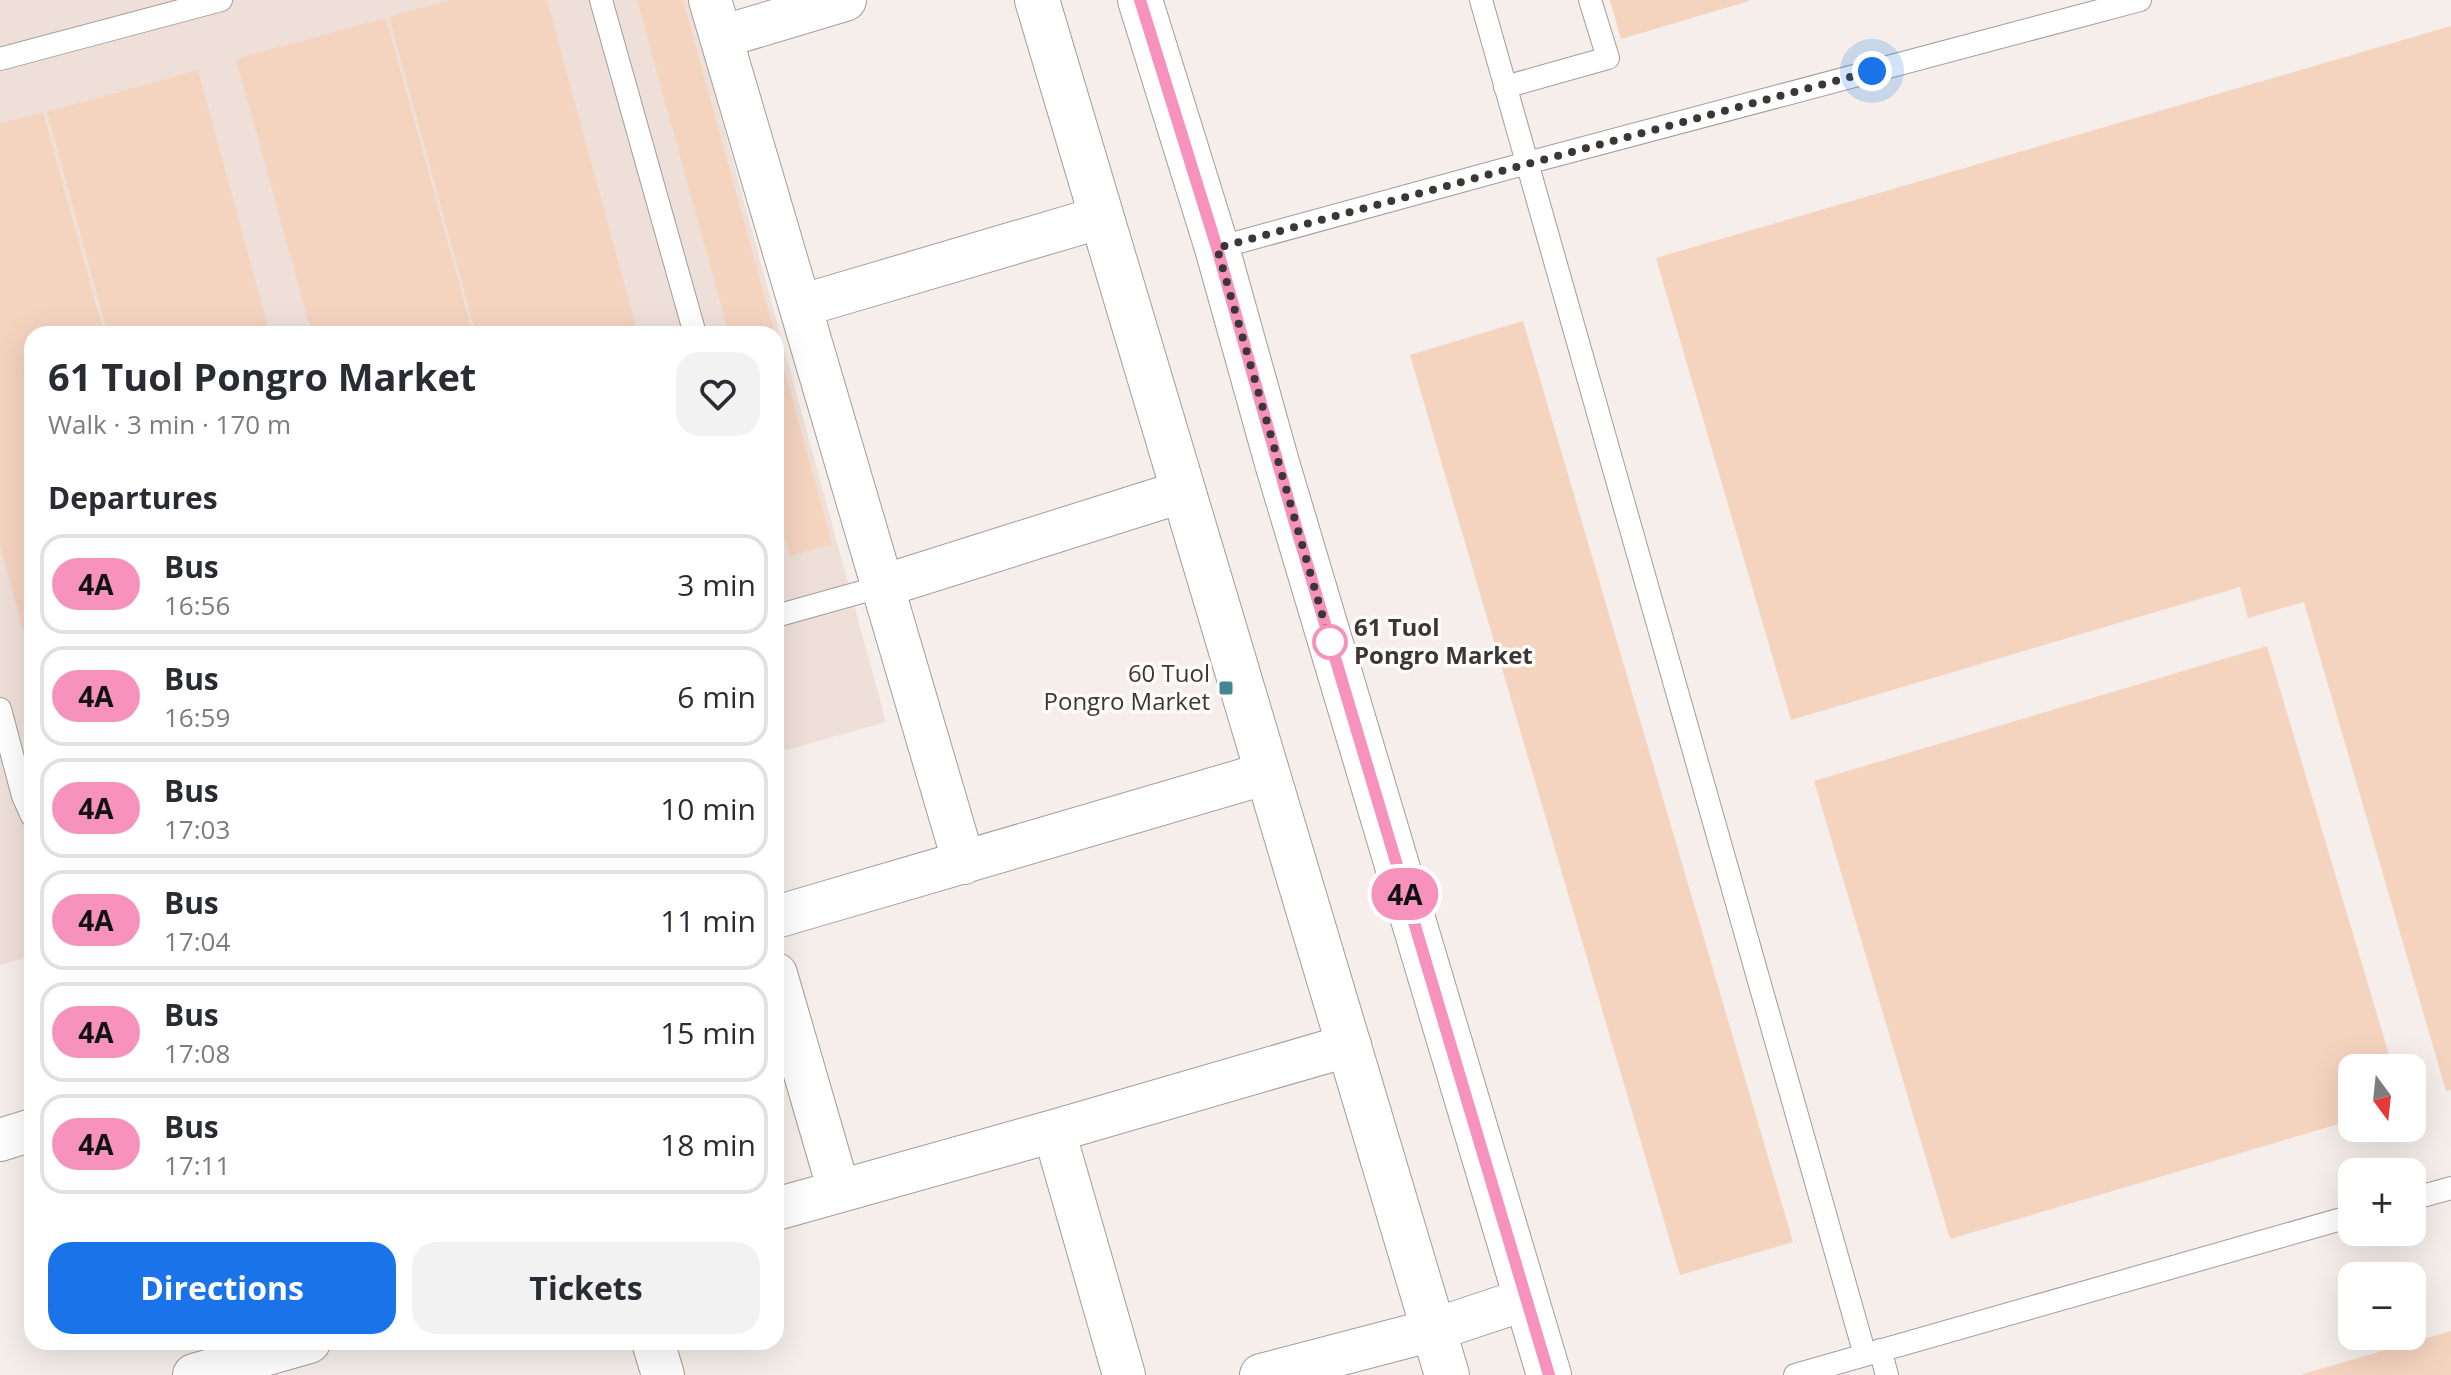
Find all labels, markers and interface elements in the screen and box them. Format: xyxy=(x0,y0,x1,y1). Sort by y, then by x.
your location xyxy=(1852,51,1892,91)
text: 61 Tuol Pongro Market xyxy=(48,350,476,402)
button: heart xyxy=(676,352,760,436)
text: Walk · 3 min · 170 m xyxy=(48,406,291,442)
text: Departures xyxy=(48,477,218,518)
text: Bus xyxy=(164,546,219,587)
text: 3 min xyxy=(677,564,756,605)
text: 4A xyxy=(78,565,114,603)
text: 16:56 xyxy=(164,587,230,623)
place label: 61 Tuol Pongro Market xyxy=(1354,610,1533,671)
marker: 61 Tuol Pongro Market xyxy=(1313,625,1347,659)
place label: 60 Tuol Pongro Market xyxy=(1044,656,1210,717)
text: Bus xyxy=(164,658,219,699)
text: 6 min xyxy=(677,676,756,717)
text: 4A xyxy=(78,677,114,715)
marker: 60 Tuol Pongro Market xyxy=(1217,679,1235,697)
text: 16:59 xyxy=(164,699,230,735)
text: Bus xyxy=(164,770,219,811)
text: 10 min xyxy=(660,788,756,829)
text: 4A xyxy=(78,789,114,827)
text: 17:03 xyxy=(164,811,230,847)
line badge: 4A xyxy=(1369,868,1441,920)
text: 4A xyxy=(1387,875,1423,913)
text: Bus xyxy=(164,882,219,923)
text: 11 min xyxy=(660,900,756,941)
text: 4A xyxy=(78,901,114,939)
text: 17:04 xyxy=(164,923,230,959)
text: Bus xyxy=(164,994,219,1035)
text: 15 min xyxy=(660,1012,756,1053)
text: 4A xyxy=(78,1013,114,1051)
text: 17:08 xyxy=(164,1035,230,1071)
north arrow xyxy=(2338,1054,2426,1142)
map controls xyxy=(2338,1054,2426,1350)
text: Bus xyxy=(164,1106,219,1147)
text: 18 min xyxy=(660,1124,756,1165)
text: 4A xyxy=(78,1125,114,1163)
text: 17:11 xyxy=(164,1147,230,1183)
button: + xyxy=(2338,1158,2426,1246)
button: Directions xyxy=(48,1242,396,1334)
button: Tickets xyxy=(412,1242,760,1334)
button: − xyxy=(2338,1262,2426,1350)

